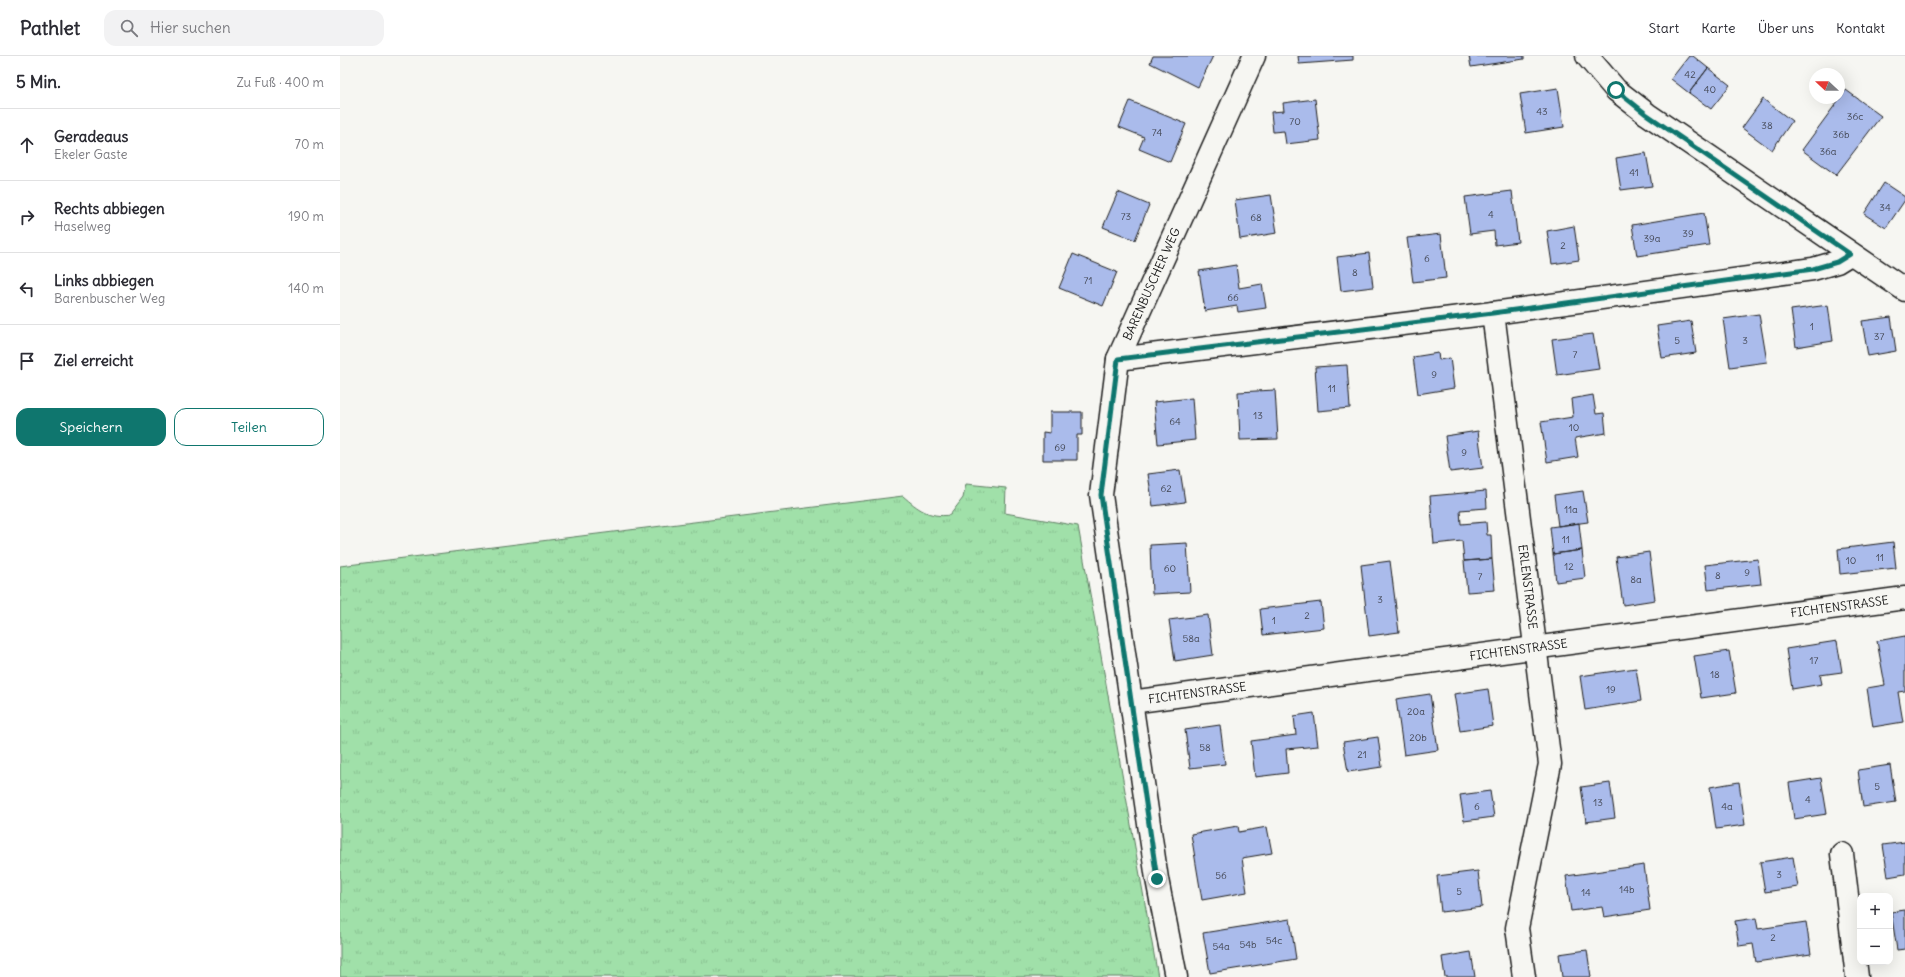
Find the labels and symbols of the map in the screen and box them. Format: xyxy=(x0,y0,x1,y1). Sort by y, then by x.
house number: 42 xyxy=(1684,68,1696,81)
north arrow xyxy=(1809,68,1845,104)
route start xyxy=(1607,81,1625,99)
house number: 40 xyxy=(1704,83,1716,96)
house number: 43 xyxy=(1536,105,1548,118)
house number: 36c xyxy=(1847,110,1863,123)
house number: 70 xyxy=(1289,115,1301,128)
house number: 38 xyxy=(1761,119,1773,132)
house number: 74 xyxy=(1152,126,1162,139)
house number: 36b xyxy=(1833,128,1850,141)
house number: 36a xyxy=(1819,145,1837,158)
house number: 41 xyxy=(1629,166,1639,179)
house number: 34 xyxy=(1879,201,1891,214)
house number: 4 xyxy=(1488,208,1494,221)
house number: 73 xyxy=(1121,210,1132,223)
house number: 68 xyxy=(1250,211,1262,224)
street label: BARENBUSCHER WEG xyxy=(1119,225,1183,343)
house number: 39 xyxy=(1682,227,1694,240)
house number: 39a xyxy=(1643,232,1661,245)
house number: 2 xyxy=(1560,239,1566,252)
house number: 6 xyxy=(1424,252,1430,265)
house number: 8 xyxy=(1352,266,1358,279)
house number: 71 xyxy=(1084,274,1092,287)
house number: 66 xyxy=(1227,291,1239,304)
house number: 1 xyxy=(1810,320,1814,333)
house number: 37 xyxy=(1874,330,1884,343)
house number: 5 xyxy=(1674,334,1680,347)
house number: 3 xyxy=(1742,334,1748,347)
house number: 7 xyxy=(1573,348,1578,361)
house number: 9 xyxy=(1431,368,1437,381)
house number: 11 xyxy=(1328,382,1336,395)
house number: 13 xyxy=(1253,409,1263,422)
house number: 64 xyxy=(1169,415,1181,428)
house number: 10 xyxy=(1569,421,1579,434)
house number: 69 xyxy=(1054,441,1066,454)
house number: 9 xyxy=(1461,446,1467,459)
house number: 62 xyxy=(1160,482,1172,495)
house number: 11a xyxy=(1564,503,1578,516)
house number: 11 xyxy=(1562,533,1570,546)
street label: ERLENSTRASSE xyxy=(1515,543,1541,630)
house number: 11 xyxy=(1876,551,1884,564)
house number: 10 xyxy=(1846,554,1856,567)
house number: 12 xyxy=(1564,560,1574,573)
house number: 60 xyxy=(1164,562,1176,575)
house number: 9 xyxy=(1744,566,1750,579)
house number: 8 xyxy=(1715,569,1721,582)
house number: 7 xyxy=(1478,570,1483,583)
house number: 8a xyxy=(1630,573,1642,586)
street label: FICHTENSTRASSE xyxy=(1790,592,1889,620)
house number: 3 xyxy=(1377,593,1383,606)
house number: 2 xyxy=(1304,609,1310,622)
house number: 1 xyxy=(1272,614,1276,627)
house number: 58a xyxy=(1182,632,1200,645)
street label: FICHTENSTRASSE xyxy=(1469,635,1568,663)
house number: 17 xyxy=(1810,654,1819,667)
house number: 18 xyxy=(1710,668,1720,681)
street label: FICHTENSTRASSE xyxy=(1147,679,1247,707)
house number: 19 xyxy=(1606,683,1616,696)
house number: 20a xyxy=(1407,705,1425,718)
house number: 20b xyxy=(1409,731,1427,744)
house number: 58 xyxy=(1199,741,1211,754)
house number: 21 xyxy=(1357,748,1367,761)
house number: 5 xyxy=(1874,780,1880,793)
house number: 4 xyxy=(1805,793,1811,806)
house number: 13 xyxy=(1593,796,1603,809)
house number: 6 xyxy=(1474,800,1480,813)
house number: 4a xyxy=(1721,800,1733,813)
house number: 3 xyxy=(1776,868,1782,881)
house number: 56 xyxy=(1215,869,1227,882)
route end xyxy=(1148,870,1166,888)
house number: 14b xyxy=(1619,883,1635,896)
house number: 5 xyxy=(1456,885,1462,898)
house number: 14 xyxy=(1581,886,1591,899)
house number: 2 xyxy=(1770,931,1776,944)
house number: 54c xyxy=(1266,934,1282,947)
house number: 54b xyxy=(1239,938,1257,951)
house number: 54a xyxy=(1212,940,1230,953)

